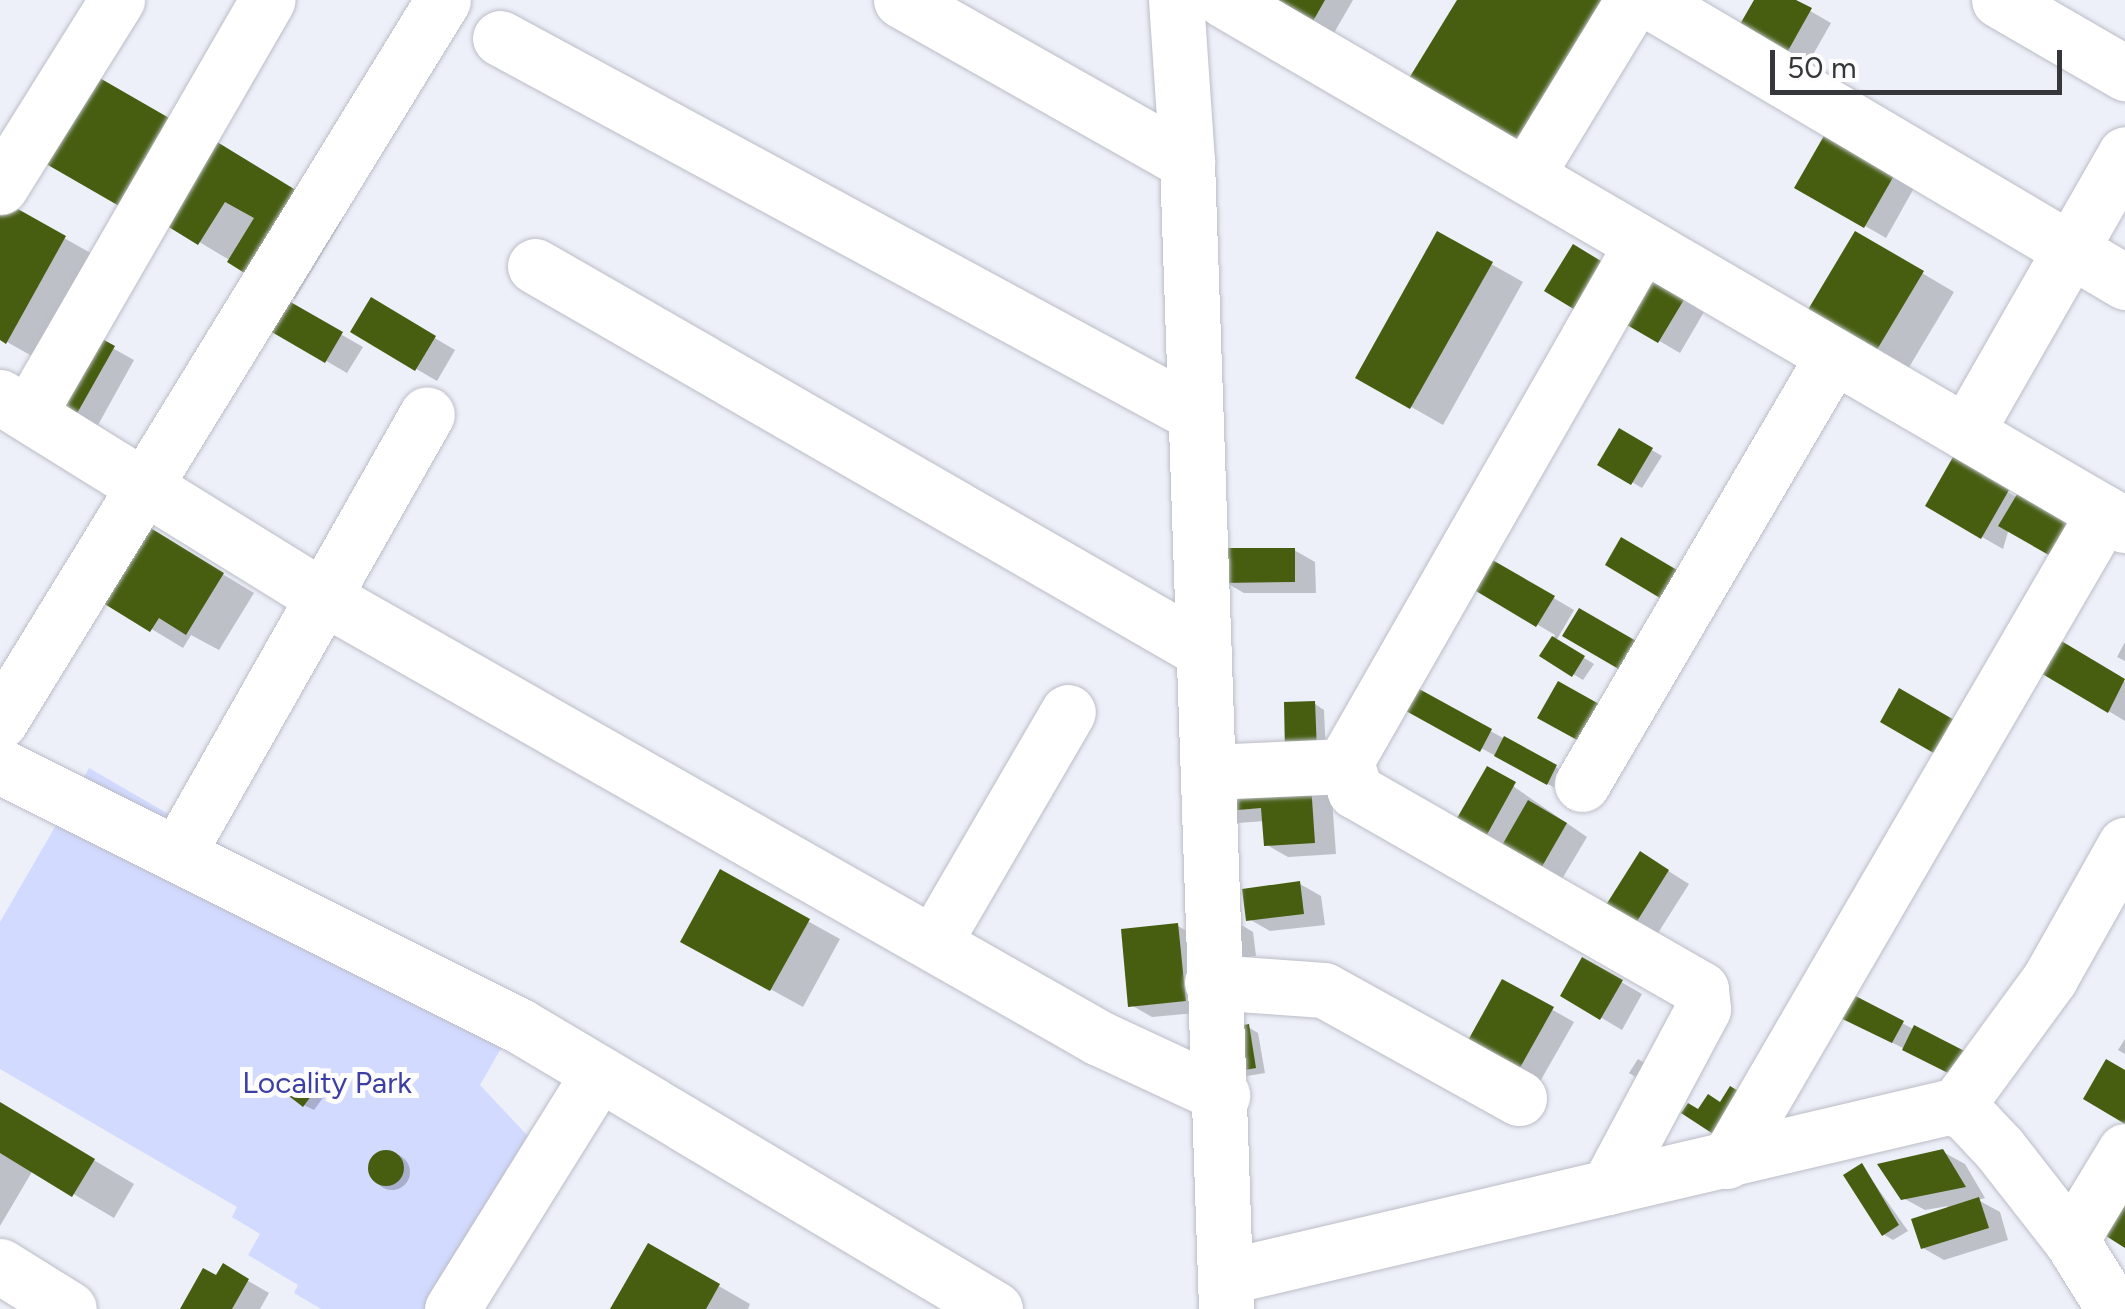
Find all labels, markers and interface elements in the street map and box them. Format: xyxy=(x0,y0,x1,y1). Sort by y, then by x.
scale bar xyxy=(1775,30,2068,92)
text: 50 m xyxy=(1787,49,1856,86)
park label: Locality Park xyxy=(242,1065,412,1101)

